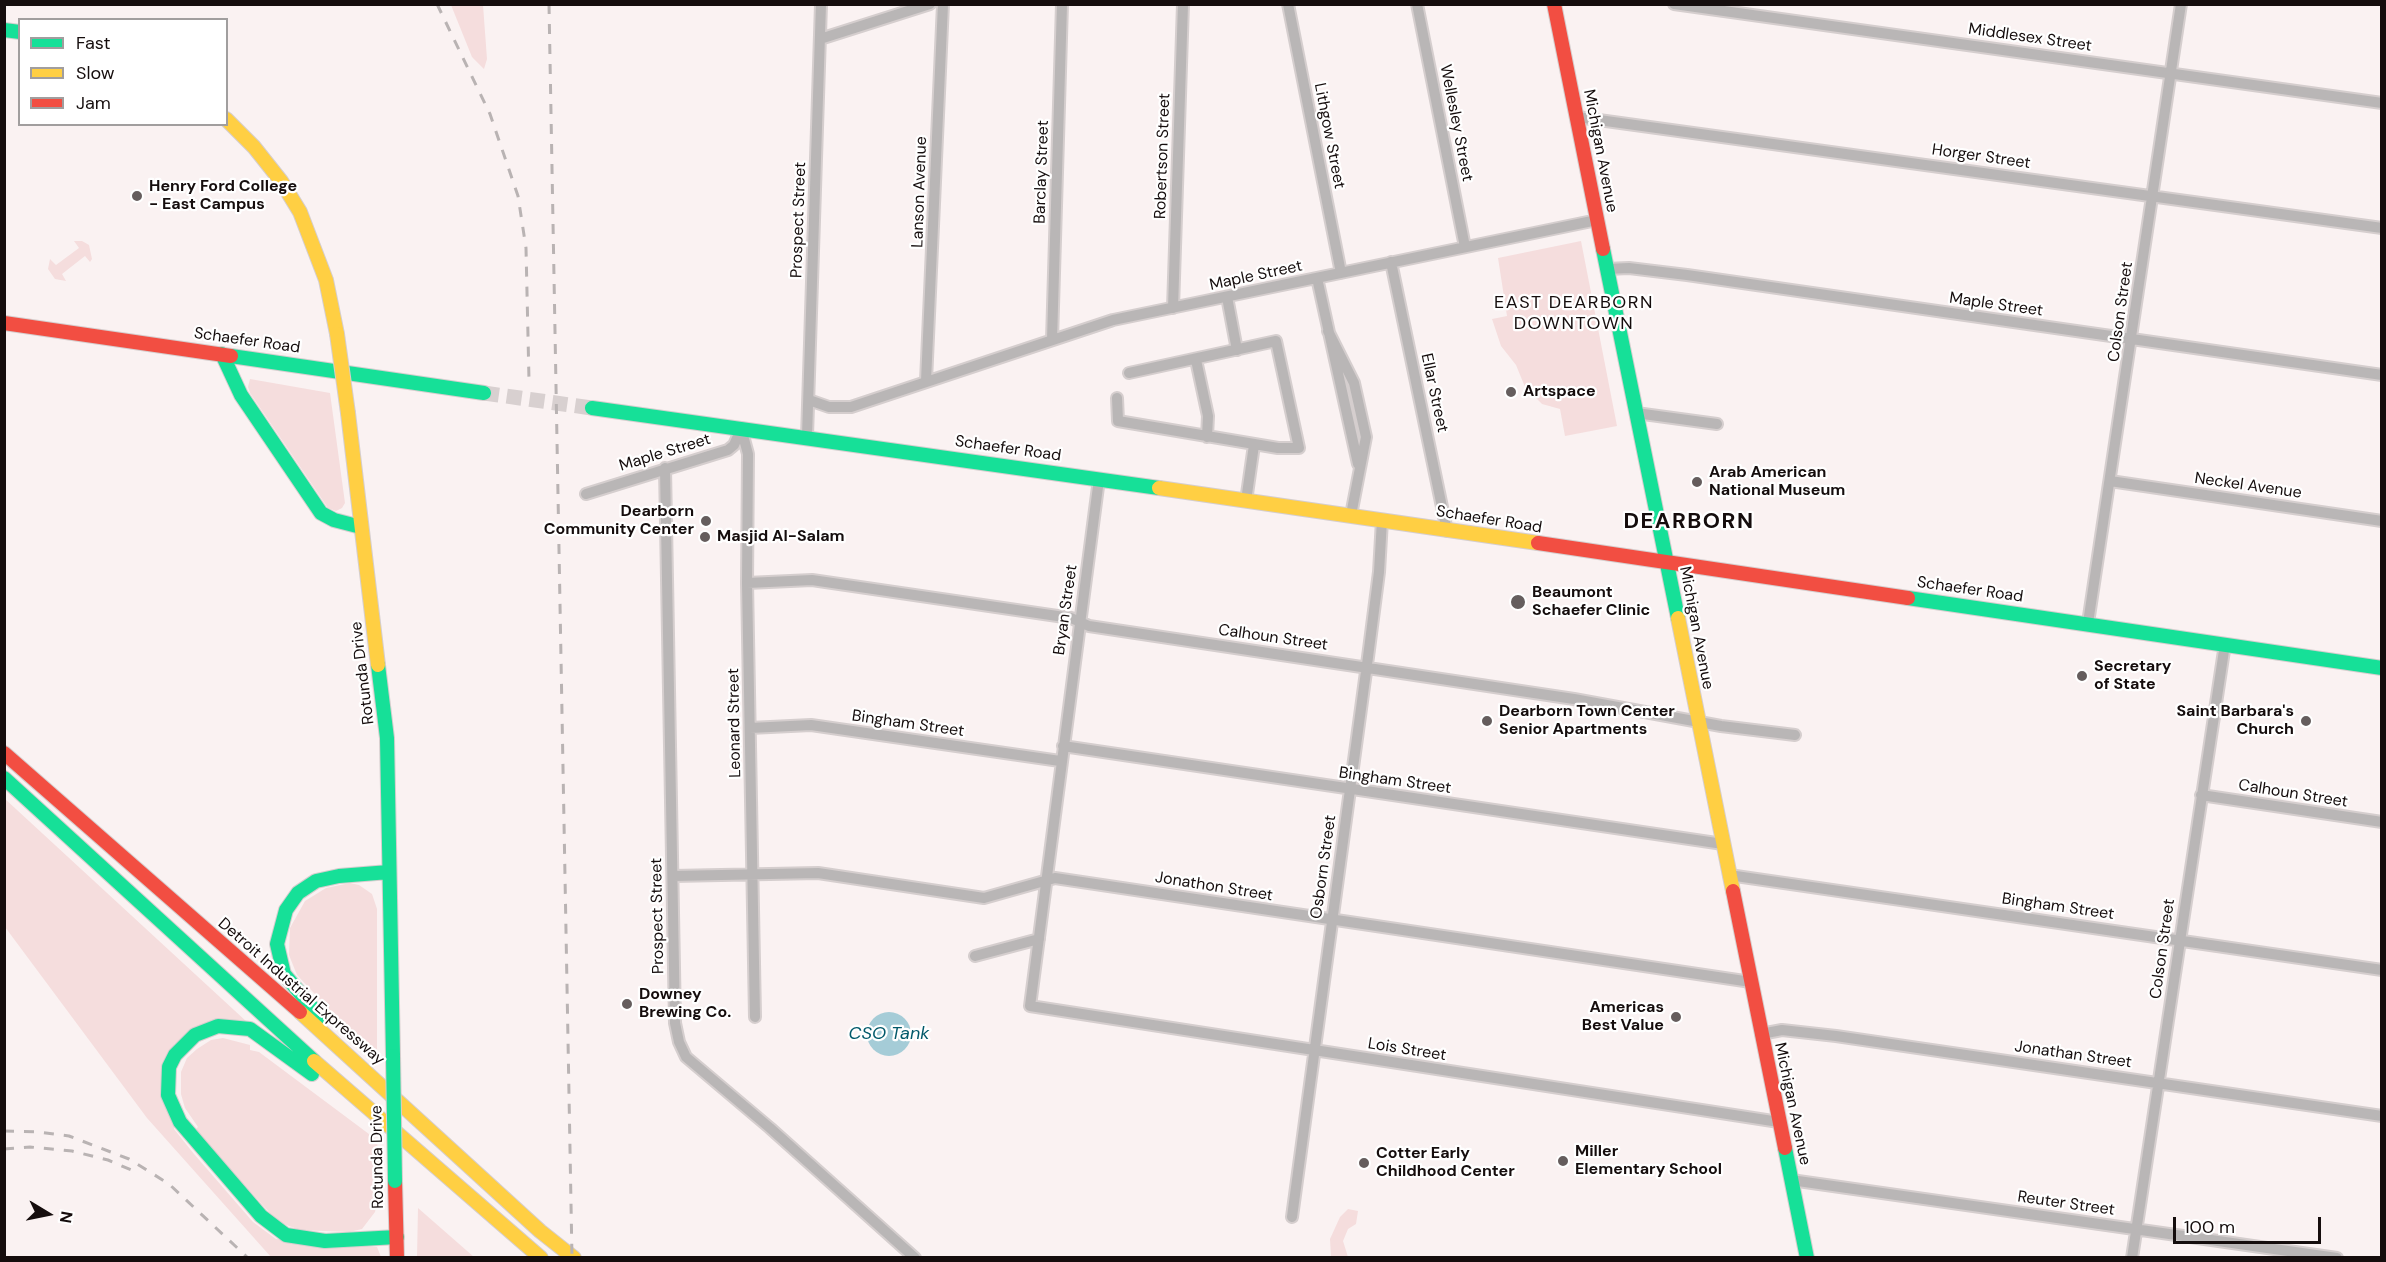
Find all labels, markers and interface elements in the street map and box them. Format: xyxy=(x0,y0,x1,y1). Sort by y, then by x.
legend xyxy=(18,18,228,126)
street label: Middlesex Street xyxy=(1967,20,2093,56)
text: Fast xyxy=(76,31,111,55)
text: Slow xyxy=(76,61,115,85)
street label: Wellesley Street xyxy=(1435,63,1477,183)
street label: Lithgow Street xyxy=(1309,81,1349,191)
street label: Michigan Avenue xyxy=(1579,88,1621,214)
text: Jam xyxy=(76,91,111,115)
street label: Robertson Street xyxy=(1151,93,1175,219)
street label: Barclay Street xyxy=(1031,120,1053,224)
street label: Lanson Avenue xyxy=(908,136,932,248)
street label: Horger Street xyxy=(1930,141,2032,173)
street label: Prospect Street xyxy=(787,162,811,278)
place label: Henry Ford College - East Campus xyxy=(149,177,297,215)
marker: Henry Ford College - East Campus xyxy=(130,189,144,203)
street label: Maple Street xyxy=(1208,257,1304,295)
street label: Colson Street xyxy=(2104,261,2138,363)
street label: Maple Street xyxy=(1948,289,2044,321)
district label: EAST DEARBORN DOWNTOWN xyxy=(1494,292,1654,334)
street label: Schaefer Road xyxy=(193,324,301,358)
street label: Ellar Street xyxy=(1416,352,1452,434)
place label: Artspace xyxy=(1523,382,1596,402)
marker: Artspace xyxy=(1504,385,1518,399)
street label: Maple Street xyxy=(617,430,713,476)
street label: Schaefer Road xyxy=(954,432,1062,466)
place label: Arab American National Museum xyxy=(1709,463,1845,501)
street label: Neckel Avenue xyxy=(2193,469,2303,503)
marker: Arab American National Museum xyxy=(1690,475,1704,489)
place label: Dearborn Community Center xyxy=(544,502,694,540)
street label: Schaefer Road xyxy=(1435,502,1543,538)
district label: DEARBORN xyxy=(1623,509,1755,535)
marker: Dearborn Community Center xyxy=(699,514,713,528)
place label: Masjid Al-Salam xyxy=(717,527,845,547)
marker: Masjid Al-Salam xyxy=(698,530,712,544)
street label: Bryan Street xyxy=(1050,563,1082,657)
street label: Michigan Avenue xyxy=(1675,565,1717,691)
street label: Schaefer Road xyxy=(1916,573,2024,607)
place label: Beaumont Schaefer Clinic xyxy=(1532,583,1650,621)
marker: Beaumont Schaefer Clinic xyxy=(1509,593,1527,611)
street label: Rotunda Drive xyxy=(347,620,379,726)
street label: Calhoun Street xyxy=(1217,621,1329,655)
place label: Secretary of State xyxy=(2094,657,2171,695)
street label: Leonard Street xyxy=(724,668,746,778)
marker: Secretary of State xyxy=(2075,669,2089,683)
place label: Dearborn Town Center Senior Apartments xyxy=(1499,702,1675,740)
place label: Saint Barbara's Church xyxy=(2176,702,2294,740)
street label: Bingham Street xyxy=(851,707,965,741)
marker: Dearborn Town Center Senior Apartments xyxy=(1480,714,1494,728)
marker: Saint Barbara's Church xyxy=(2299,714,2313,728)
street label: Bingham Street xyxy=(1338,764,1452,798)
street label: Calhoun Street xyxy=(2237,776,2349,812)
street label: Osborn Street xyxy=(1307,814,1341,920)
street label: Prospect Street xyxy=(647,858,669,974)
street label: Jonathon Street xyxy=(1154,868,1274,906)
street label: Bingham Street xyxy=(2001,890,2115,924)
street label: Colson Street xyxy=(2146,898,2180,1000)
street label: Detroit Industrial Expressway xyxy=(214,914,388,1070)
place label: Downey Brewing Co. xyxy=(639,985,731,1023)
marker: Downey Brewing Co. xyxy=(620,997,634,1011)
place label: Americas Best Value xyxy=(1582,998,1664,1036)
marker: Americas Best Value xyxy=(1669,1010,1683,1024)
water label: CSO Tank xyxy=(849,1023,929,1045)
street label: Lois Street xyxy=(1366,1034,1448,1066)
street label: Jonathan Street xyxy=(2013,1037,2133,1073)
street label: Michigan Avenue xyxy=(1770,1041,1814,1167)
street label: Rotunda Drive xyxy=(367,1105,389,1209)
place label: Miller Elementary School xyxy=(1575,1142,1722,1180)
place label: Cotter Early Childhood Center xyxy=(1376,1144,1515,1182)
marker: Miller Elementary School xyxy=(1556,1154,1570,1168)
marker: Cotter Early Childhood Center xyxy=(1357,1156,1371,1170)
north arrow xyxy=(18,1184,78,1244)
street label: Reuter Street xyxy=(2016,1188,2116,1220)
scale bar xyxy=(2176,1205,2324,1243)
text: N xyxy=(55,1210,78,1225)
text: 100 m xyxy=(2184,1215,2235,1239)

